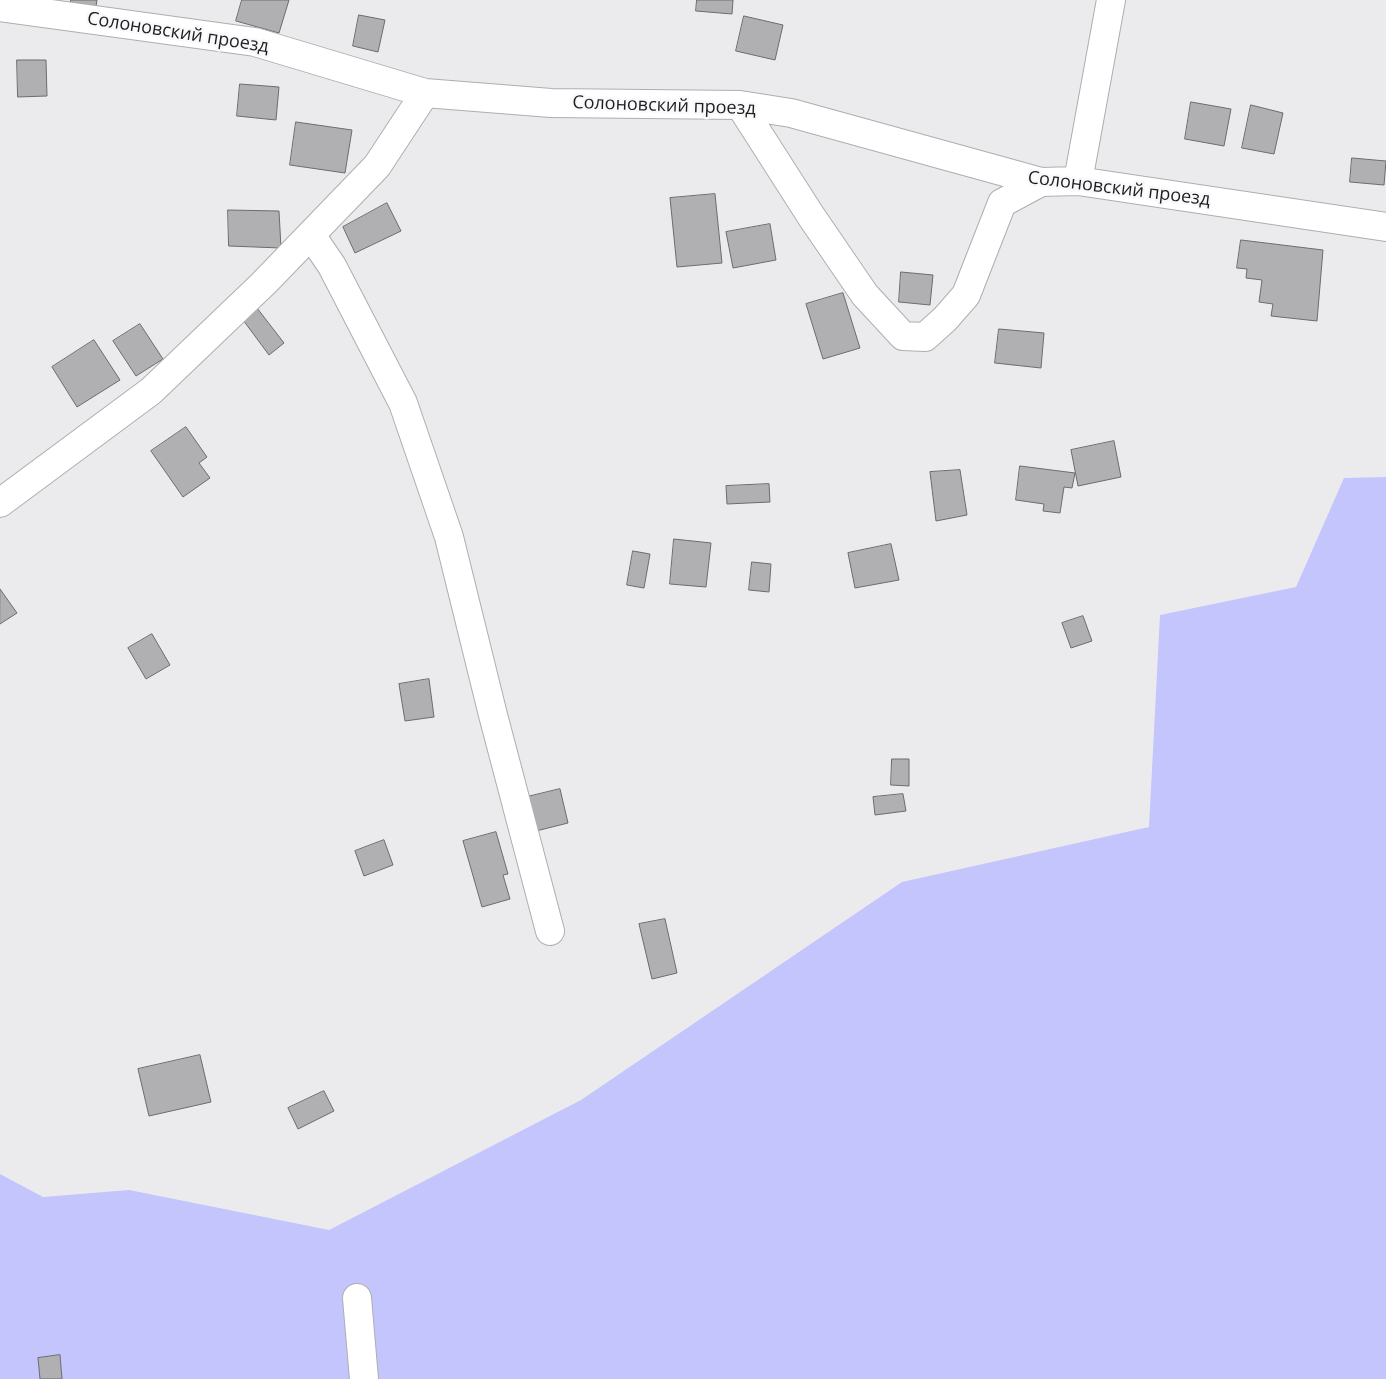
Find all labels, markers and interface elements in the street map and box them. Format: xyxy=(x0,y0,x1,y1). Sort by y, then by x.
street label: Солоновский проезд xyxy=(86,8,270,58)
street label: Солоновский проезд xyxy=(572,92,756,120)
street label: Солоновский проезд xyxy=(1027,167,1211,211)

